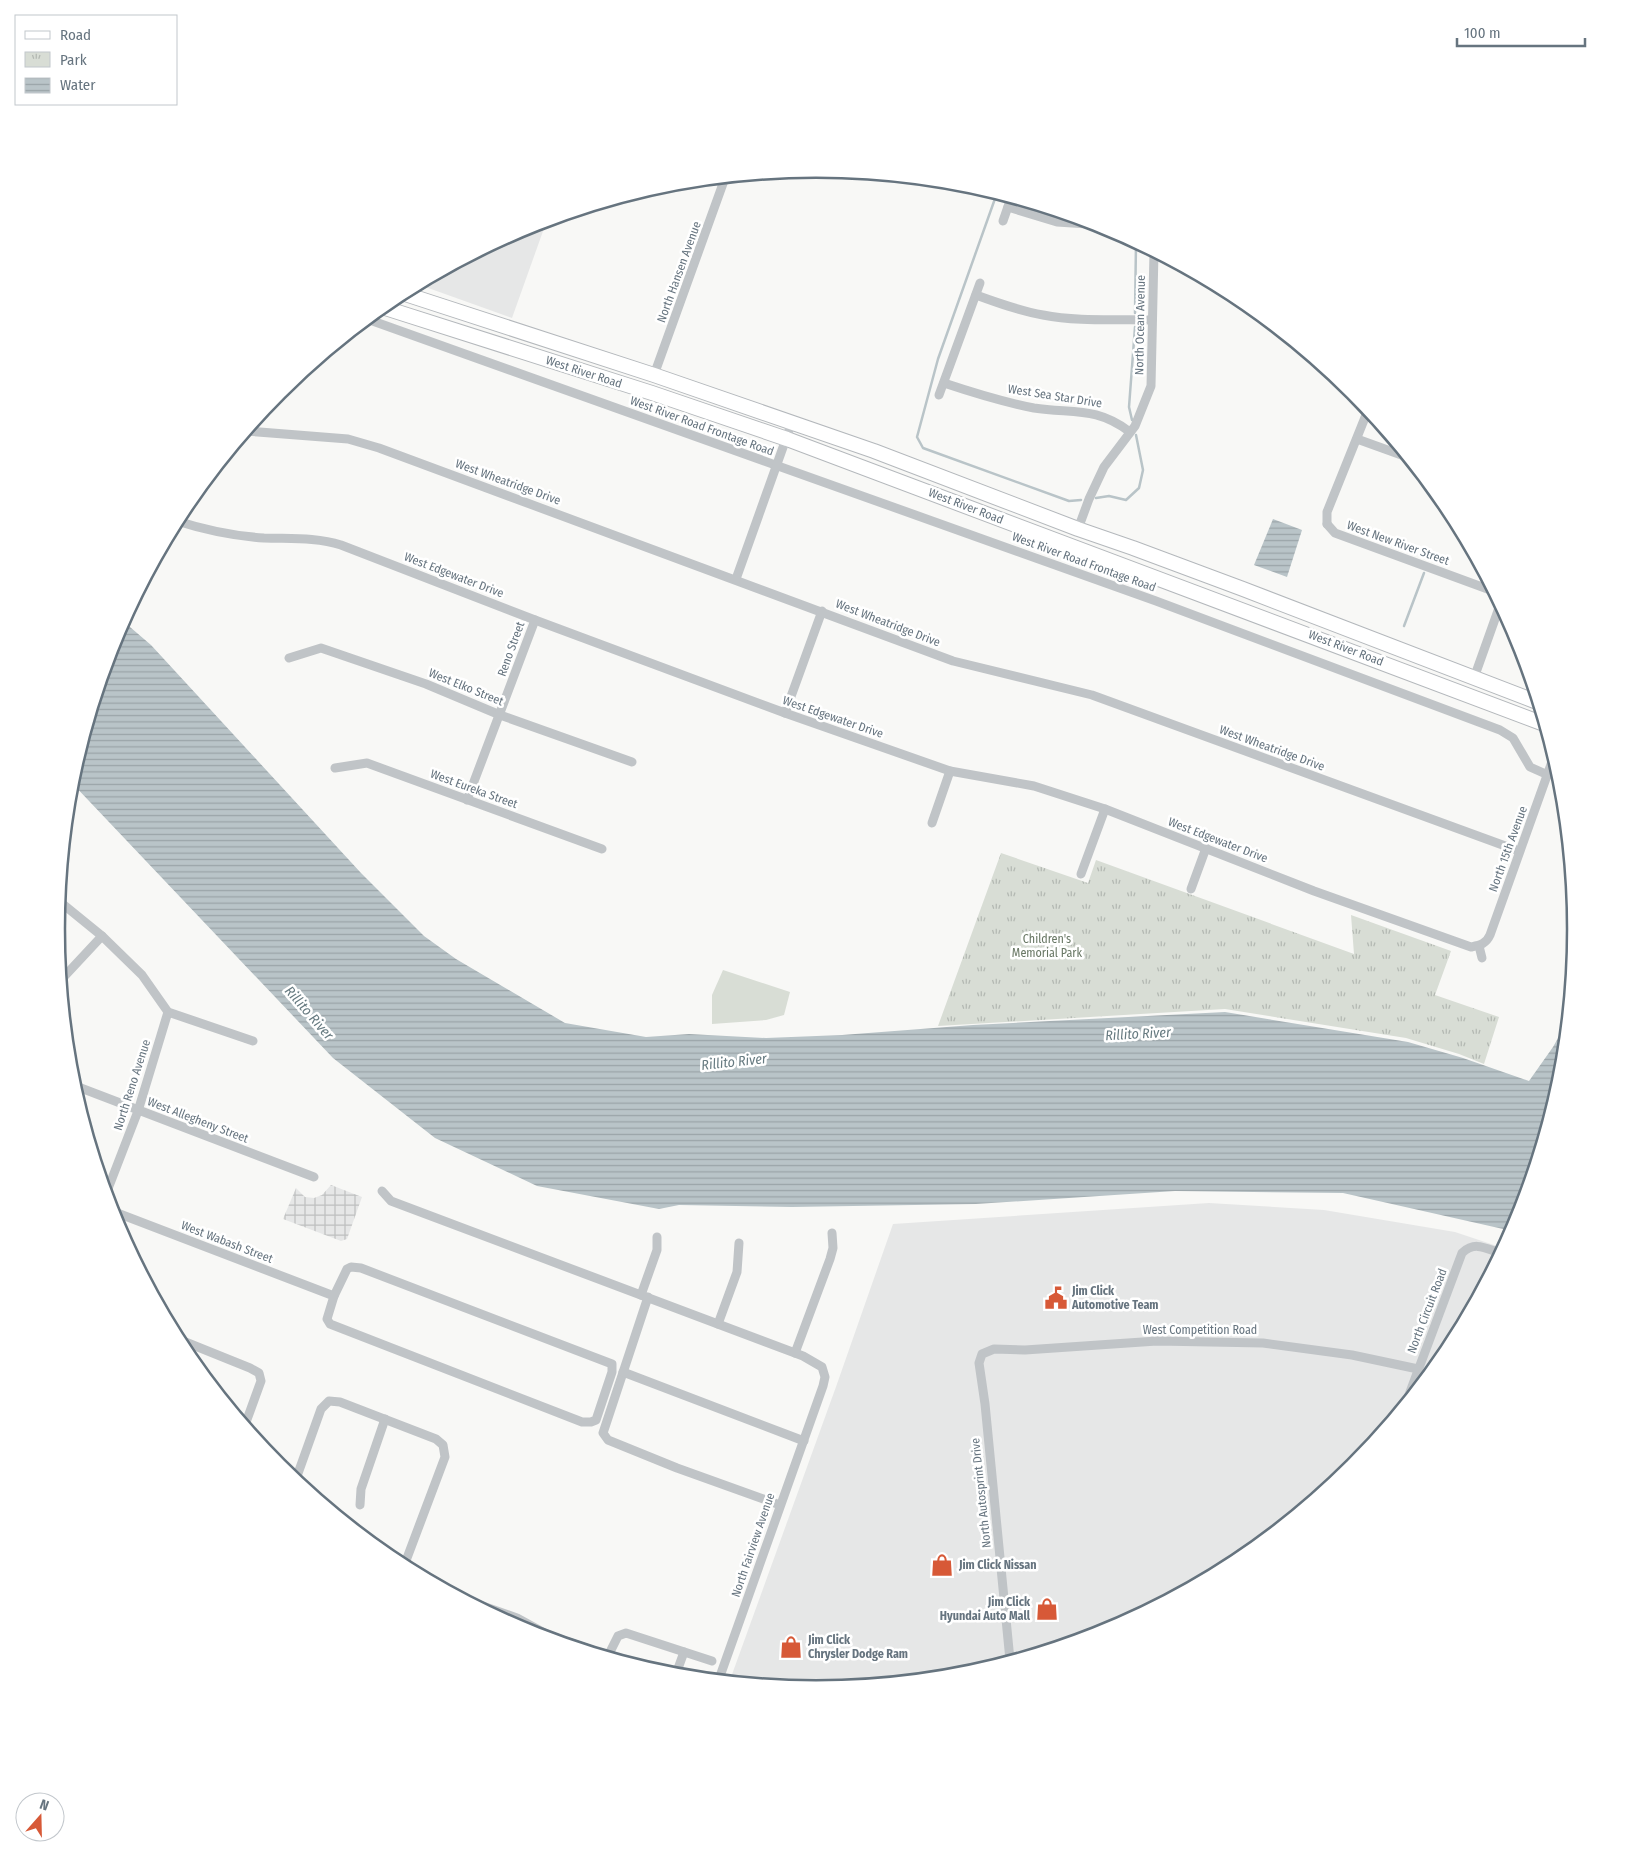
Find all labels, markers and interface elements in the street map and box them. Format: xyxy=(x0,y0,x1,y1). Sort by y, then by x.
legend xyxy=(15,15,178,105)
scale bar xyxy=(1457,15,1584,47)
text: 100 m xyxy=(1464,24,1501,42)
text: Road xyxy=(60,26,91,44)
text: Park xyxy=(60,51,87,69)
text: Water xyxy=(60,76,96,94)
street label: North Hansen Avenue xyxy=(654,219,704,324)
street label: North Ocean Avenue xyxy=(1132,275,1148,375)
street label: West River Road xyxy=(544,353,624,391)
street label: West Sea Star Drive xyxy=(1007,382,1103,410)
street label: West River Road Frontage Road xyxy=(628,393,776,459)
street label: West Wheatridge Drive xyxy=(454,456,563,508)
street label: West River Road xyxy=(926,485,1006,527)
street label: West New River Street xyxy=(1345,518,1451,568)
street label: West River Road Frontage Road xyxy=(1010,529,1158,595)
street label: West Edgewater Drive xyxy=(402,550,506,600)
street label: West Wheatridge Drive xyxy=(834,597,942,649)
street label: Reno Street xyxy=(495,620,527,678)
street label: West River Road xyxy=(1306,627,1386,669)
street label: West Elko Street xyxy=(427,666,506,708)
street label: West Edgewater Drive xyxy=(781,693,885,741)
street label: West Wheatridge Drive xyxy=(1218,722,1327,774)
street label: West Eureka Street xyxy=(428,767,520,811)
street label: North 15th Avenue xyxy=(1486,804,1530,894)
street label: West Edgewater Drive xyxy=(1166,815,1270,865)
park label: Children's Memorial Park xyxy=(1012,932,1083,960)
water label: Rillito River xyxy=(281,983,338,1044)
water label: Rillito River xyxy=(1105,1024,1172,1044)
street label: North Reno Avenue xyxy=(111,1038,153,1132)
water label: Rillito River xyxy=(701,1050,769,1074)
street label: West Allegheny Street xyxy=(146,1094,251,1146)
street label: West Wabash Street xyxy=(179,1218,275,1266)
street label: North Circuit Road xyxy=(1404,1267,1450,1355)
place label: Jim Click Automotive Team xyxy=(1071,1284,1159,1312)
public building icon: Jim Click Automotive Team xyxy=(1043,1285,1069,1311)
street label: West Competition Road xyxy=(1143,1323,1257,1337)
street label: North Autosprint Drive xyxy=(968,1437,994,1549)
street label: North Fairview Avenue xyxy=(729,1491,777,1599)
shop icon: Jim Click Nissan xyxy=(929,1552,955,1578)
place label: Jim Click Nissan xyxy=(958,1558,1037,1572)
place label: Jim Click Hyundai Auto Mall xyxy=(940,1595,1031,1623)
shop icon: Jim Click Hyundai Auto Mall xyxy=(1034,1596,1060,1622)
place label: Jim Click Chrysler Dodge Ram xyxy=(807,1633,908,1661)
shop icon: Jim Click Chrysler Dodge Ram xyxy=(778,1634,804,1660)
north arrow xyxy=(15,1792,65,1842)
text: N xyxy=(37,1796,51,1815)

